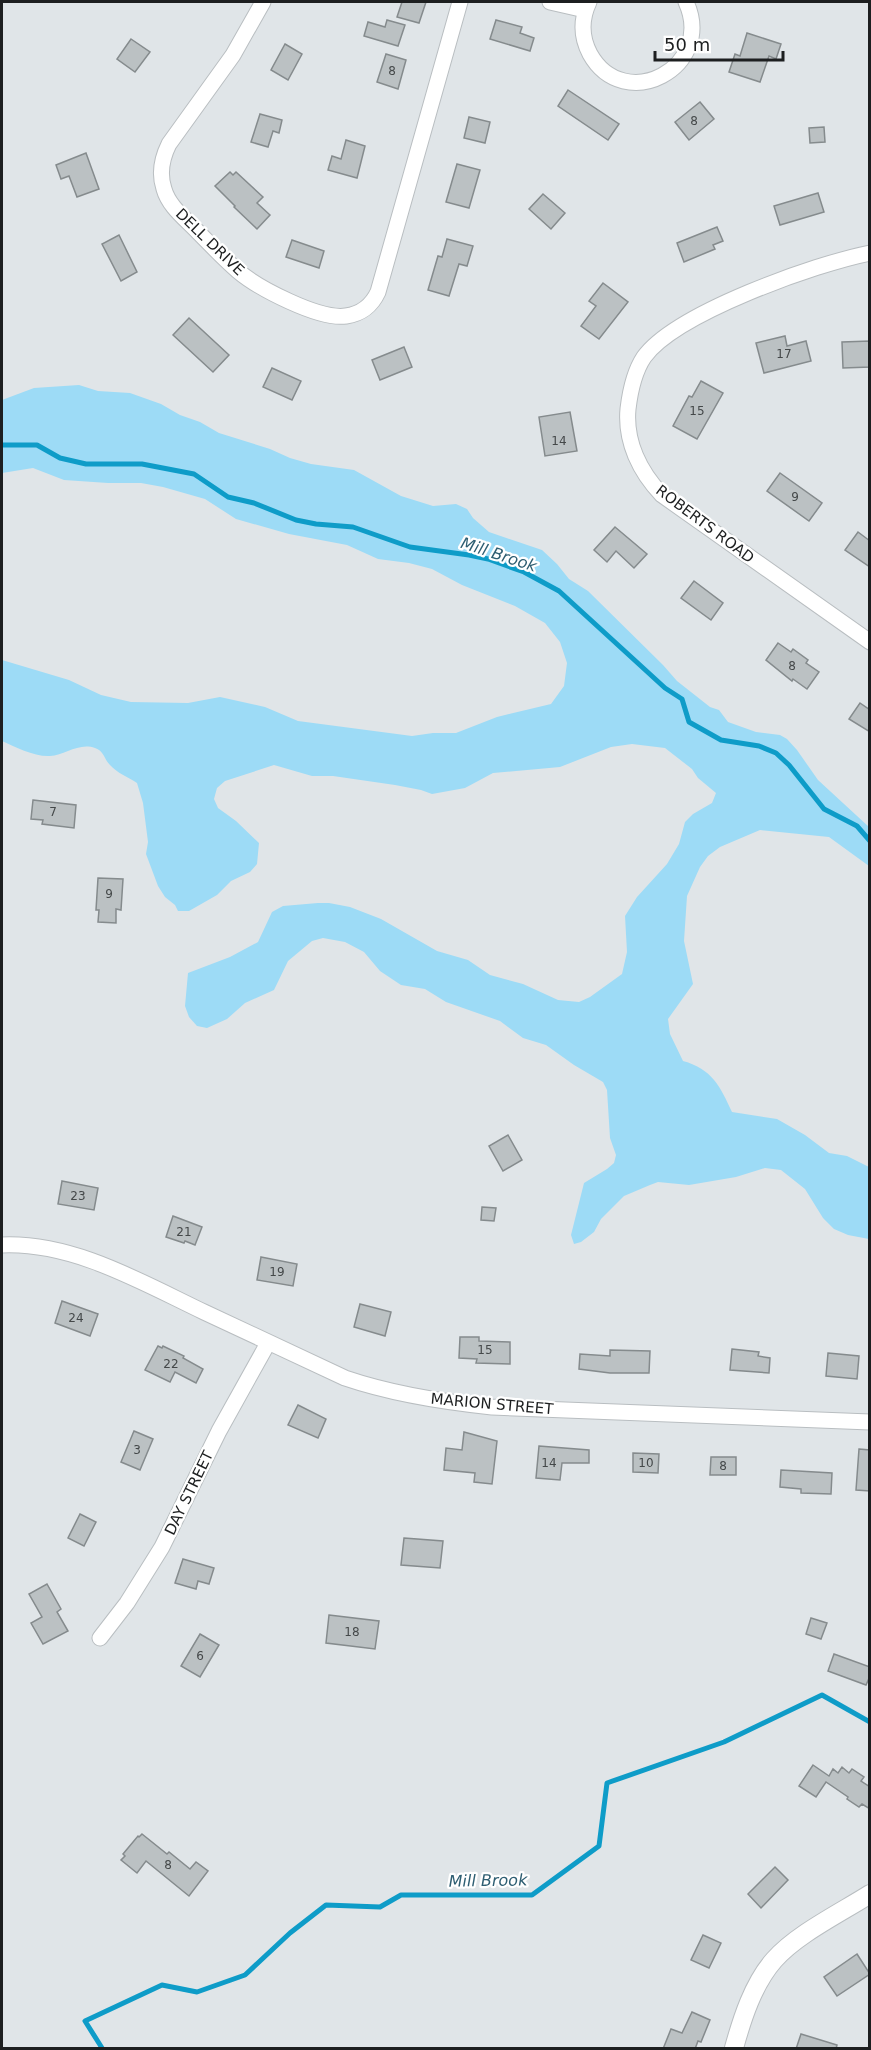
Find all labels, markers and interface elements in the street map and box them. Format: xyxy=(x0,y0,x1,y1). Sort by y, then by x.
scale bar xyxy=(655,24,782,62)
text: 50 m xyxy=(664,34,710,55)
house number: 8 xyxy=(388,64,396,78)
house number: 8 xyxy=(690,114,698,128)
street label: DELL DRIVE xyxy=(172,205,248,279)
house number: 17 xyxy=(776,347,792,361)
house number: 15 xyxy=(689,404,705,418)
house number: 14 xyxy=(551,434,567,448)
street label: ROBERTS ROAD xyxy=(652,481,758,567)
house number: 9 xyxy=(791,490,799,504)
water label: Mill Brook xyxy=(459,533,540,576)
house number: 8 xyxy=(788,659,796,673)
house number: 7 xyxy=(49,805,57,819)
house number: 9 xyxy=(105,887,113,901)
house number: 23 xyxy=(70,1189,86,1203)
house number: 21 xyxy=(176,1225,192,1239)
house number: 19 xyxy=(269,1265,285,1279)
house number: 24 xyxy=(68,1311,84,1325)
house number: 15 xyxy=(477,1343,493,1357)
house number: 22 xyxy=(163,1357,179,1371)
street label: MARION STREET xyxy=(430,1390,555,1418)
house number: 3 xyxy=(133,1443,141,1457)
street label: DAY STREET xyxy=(161,1447,218,1538)
house number: 14 xyxy=(541,1456,557,1470)
house number: 10 xyxy=(638,1456,654,1470)
house number: 8 xyxy=(719,1459,727,1473)
house number: 18 xyxy=(344,1625,360,1639)
house number: 6 xyxy=(196,1649,204,1663)
house number: 8 xyxy=(164,1858,172,1872)
water label: Mill Brook xyxy=(449,1870,528,1891)

